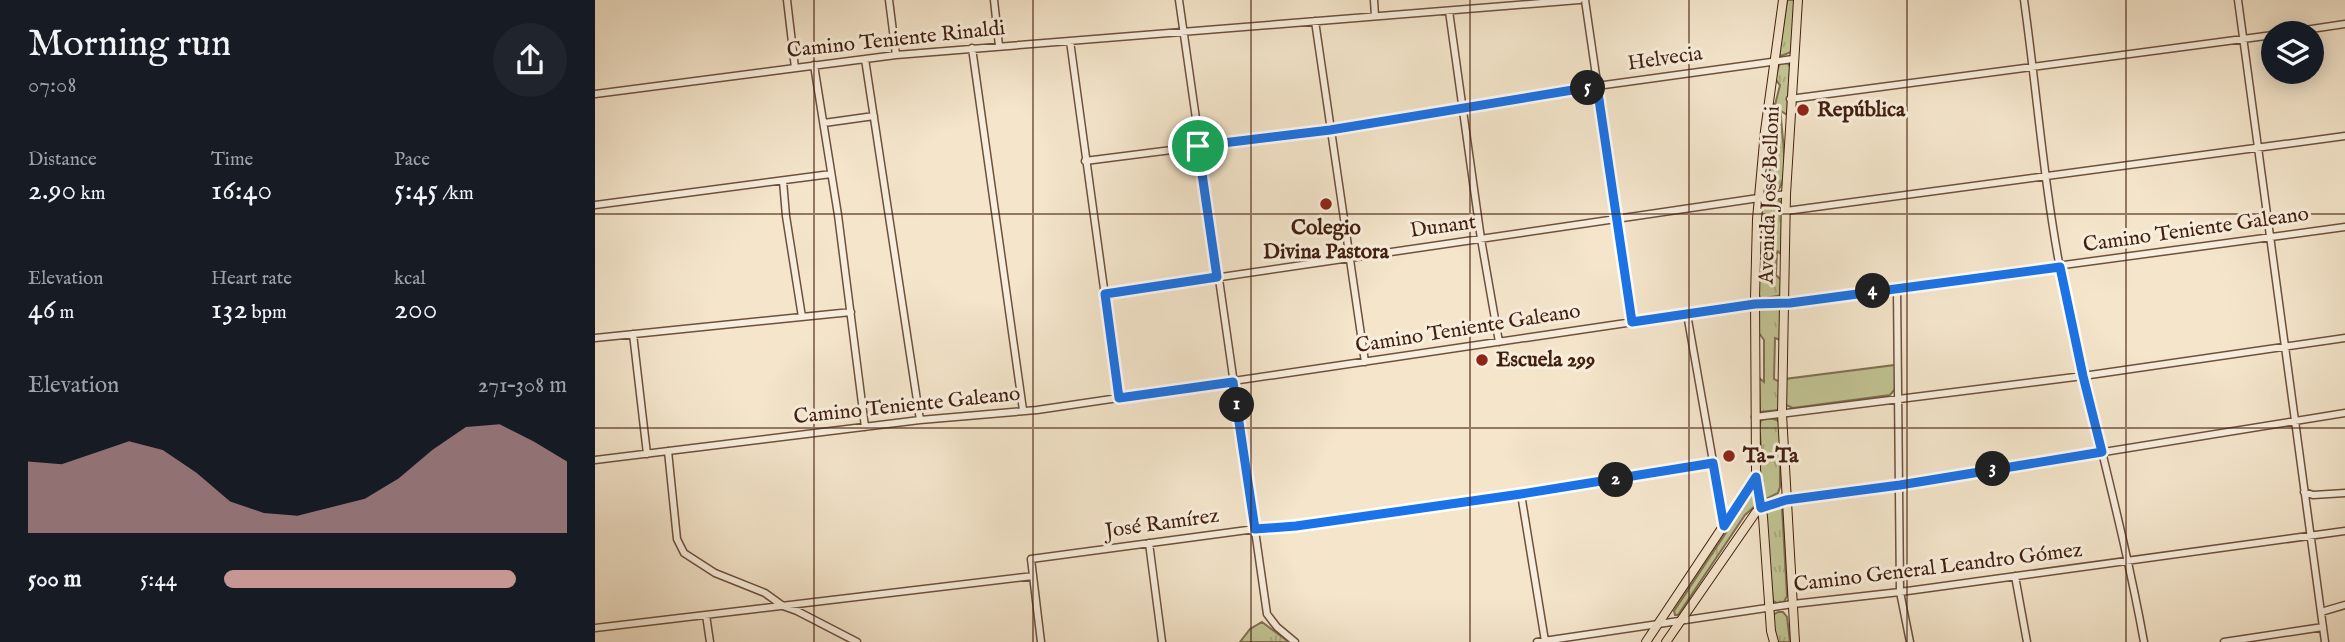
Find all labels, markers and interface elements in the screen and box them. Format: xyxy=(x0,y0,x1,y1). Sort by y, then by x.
street label: Camino Teniente Rinaldi xyxy=(786,15,1006,65)
text: Morning run xyxy=(28,21,231,69)
map controls xyxy=(2261,21,2324,84)
button: layers xyxy=(2261,21,2324,84)
button: share xyxy=(493,23,567,97)
street label: Helvecia xyxy=(1626,40,1705,78)
pin: 5 xyxy=(1571,70,1605,106)
text: 07:08 xyxy=(28,71,76,100)
text: 5 xyxy=(1584,75,1591,99)
place label: República xyxy=(1817,97,1906,124)
marker: República xyxy=(1795,102,1811,118)
street label: Avenida José Belloni xyxy=(1753,106,1787,285)
pin xyxy=(1168,116,1228,176)
icon: arrive xyxy=(1179,127,1217,165)
text: Distance xyxy=(28,148,97,172)
text: Time xyxy=(211,148,253,172)
text: Pace xyxy=(394,148,430,172)
text: 2.90 xyxy=(28,172,76,210)
text: 16:40 xyxy=(211,172,272,210)
text: 5:45 xyxy=(394,172,438,210)
text: km xyxy=(76,182,105,206)
text: /km xyxy=(438,182,474,206)
marker: Colegio Divina Pastora xyxy=(1318,196,1334,212)
street label: Camino Teniente Galeano xyxy=(2081,201,2311,259)
street label: Dunant xyxy=(1408,209,1478,245)
place label: Colegio Divina Pastora xyxy=(1263,215,1390,266)
text: Elevation xyxy=(28,267,103,291)
text: Heart rate xyxy=(211,267,292,291)
text: kcal xyxy=(394,267,426,291)
pin: 4 xyxy=(1855,274,1891,308)
text: 4 xyxy=(1868,278,1877,302)
text: 46 xyxy=(28,291,55,329)
text: 132 xyxy=(211,291,247,329)
text: 200 xyxy=(394,291,438,329)
street label: Camino Teniente Galeano xyxy=(1353,298,1583,360)
text: m xyxy=(55,301,74,325)
text: bpm xyxy=(247,301,287,325)
place label: Escuela 299 xyxy=(1496,347,1595,374)
marker: Escuela 299 xyxy=(1474,352,1490,368)
text: Elevation xyxy=(28,371,119,400)
text: 271–308 m xyxy=(478,371,567,400)
street label: Camino Teniente Galeano xyxy=(792,381,1022,431)
pin: 1 xyxy=(1219,388,1255,422)
text: 1 xyxy=(1233,392,1240,416)
place label: Ta-Ta xyxy=(1742,443,1799,470)
marker: Ta-Ta xyxy=(1721,448,1737,464)
pin: 3 xyxy=(1975,452,2011,486)
text: 3 xyxy=(1989,456,1996,480)
pin: 2 xyxy=(1599,462,1633,498)
text: 2 xyxy=(1611,467,1620,491)
street label: José Ramírez xyxy=(1101,503,1221,546)
street label: Camino General Leandro Gómez xyxy=(1792,537,2084,599)
text: 500 m xyxy=(28,565,82,594)
text: 5:44 xyxy=(140,565,177,594)

